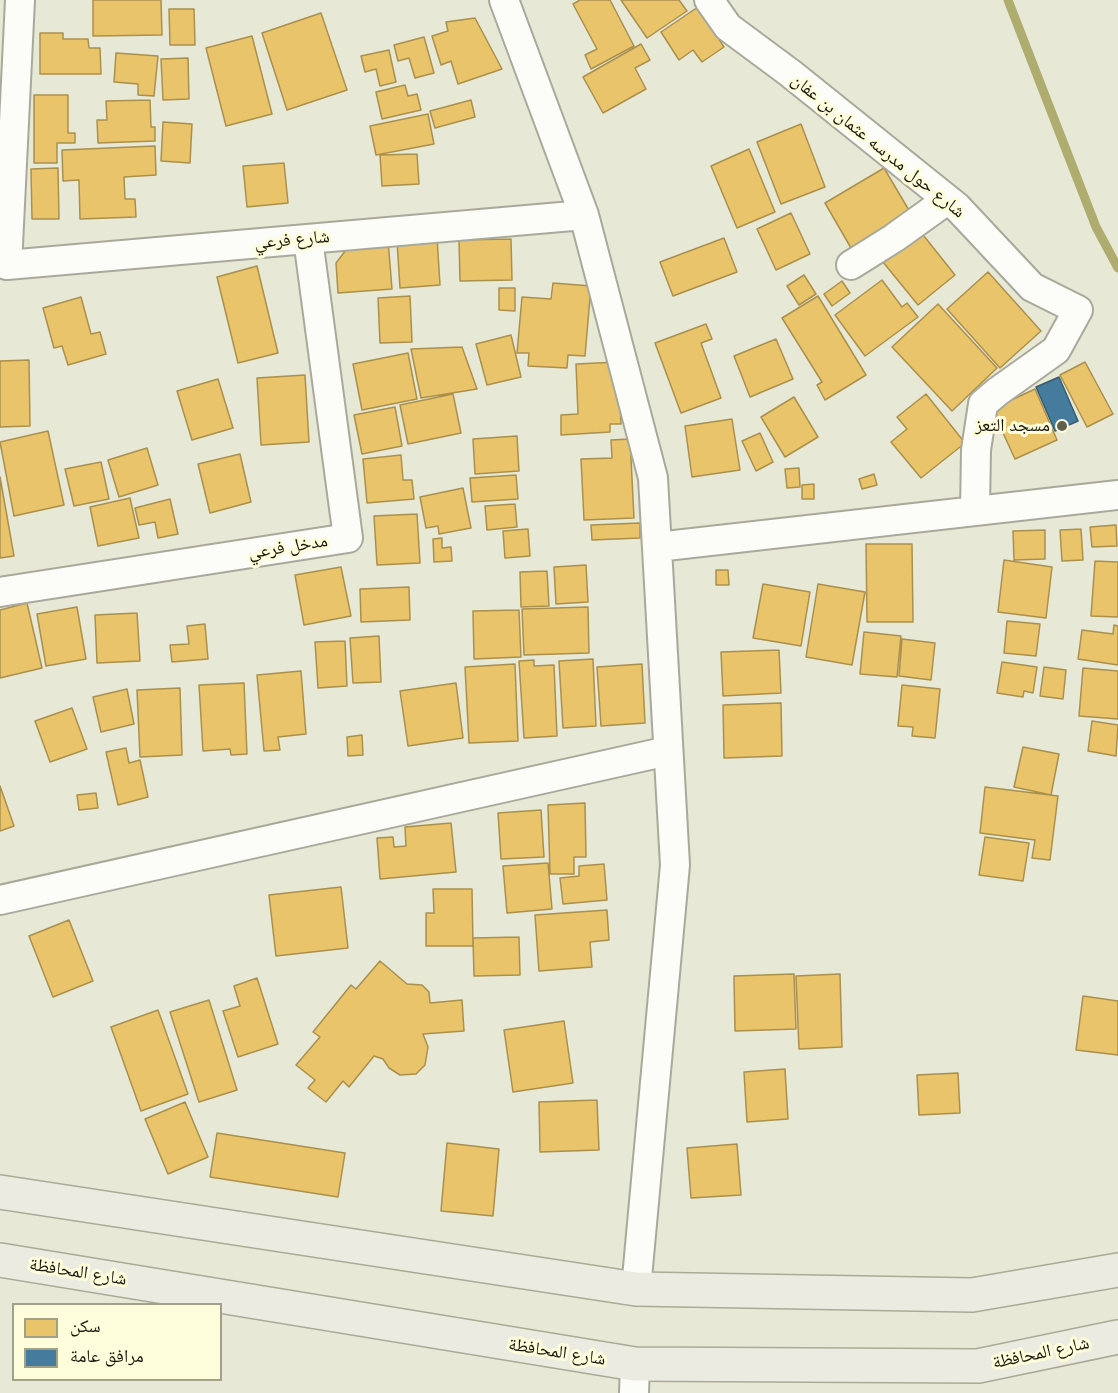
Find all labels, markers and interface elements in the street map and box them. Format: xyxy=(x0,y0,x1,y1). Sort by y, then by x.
street label: شارع حول مدرسه عثمان بن عفان xyxy=(787,69,969,223)
street label: شارع فرعي xyxy=(254,226,330,254)
place label: مسجد التعز xyxy=(975,415,1050,437)
marker: مسجد التعز xyxy=(1055,419,1069,433)
street label: مدخل فرعي xyxy=(247,530,329,564)
street label: شارع المحافظة xyxy=(28,1254,128,1290)
legend xyxy=(12,1303,222,1381)
text: سكن xyxy=(70,1314,101,1337)
street label: شارع المحافظة xyxy=(991,1332,1091,1374)
street label: شارع المحافظة xyxy=(507,1334,607,1370)
text: مرافق عامة xyxy=(70,1344,144,1367)

